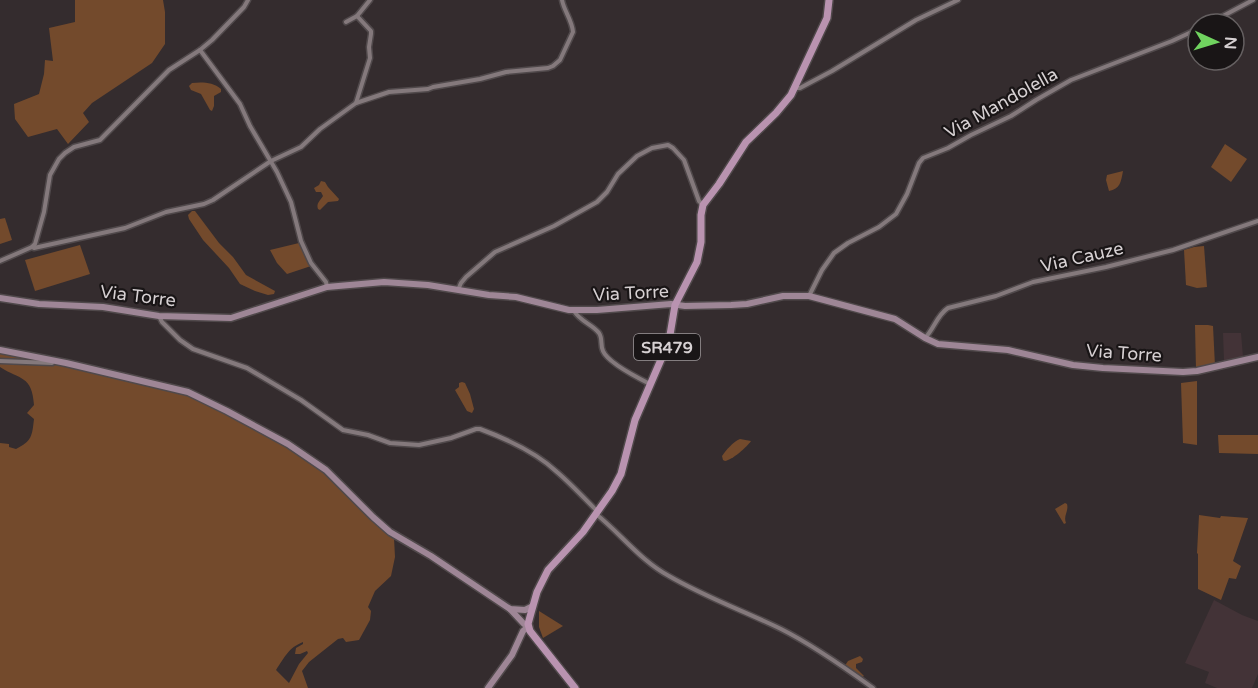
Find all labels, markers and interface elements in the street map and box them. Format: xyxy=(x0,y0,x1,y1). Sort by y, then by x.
north arrow xyxy=(1186,12,1246,72)
text: N xyxy=(1220,36,1240,50)
street label: Via Mandolella xyxy=(941,63,1061,143)
street label: Via Cauze xyxy=(1038,237,1126,277)
street label: Via Torre xyxy=(99,280,177,312)
street label: Via Torre xyxy=(592,280,670,306)
road number: SR479 xyxy=(634,334,700,360)
street label: Via Torre xyxy=(1085,339,1163,367)

